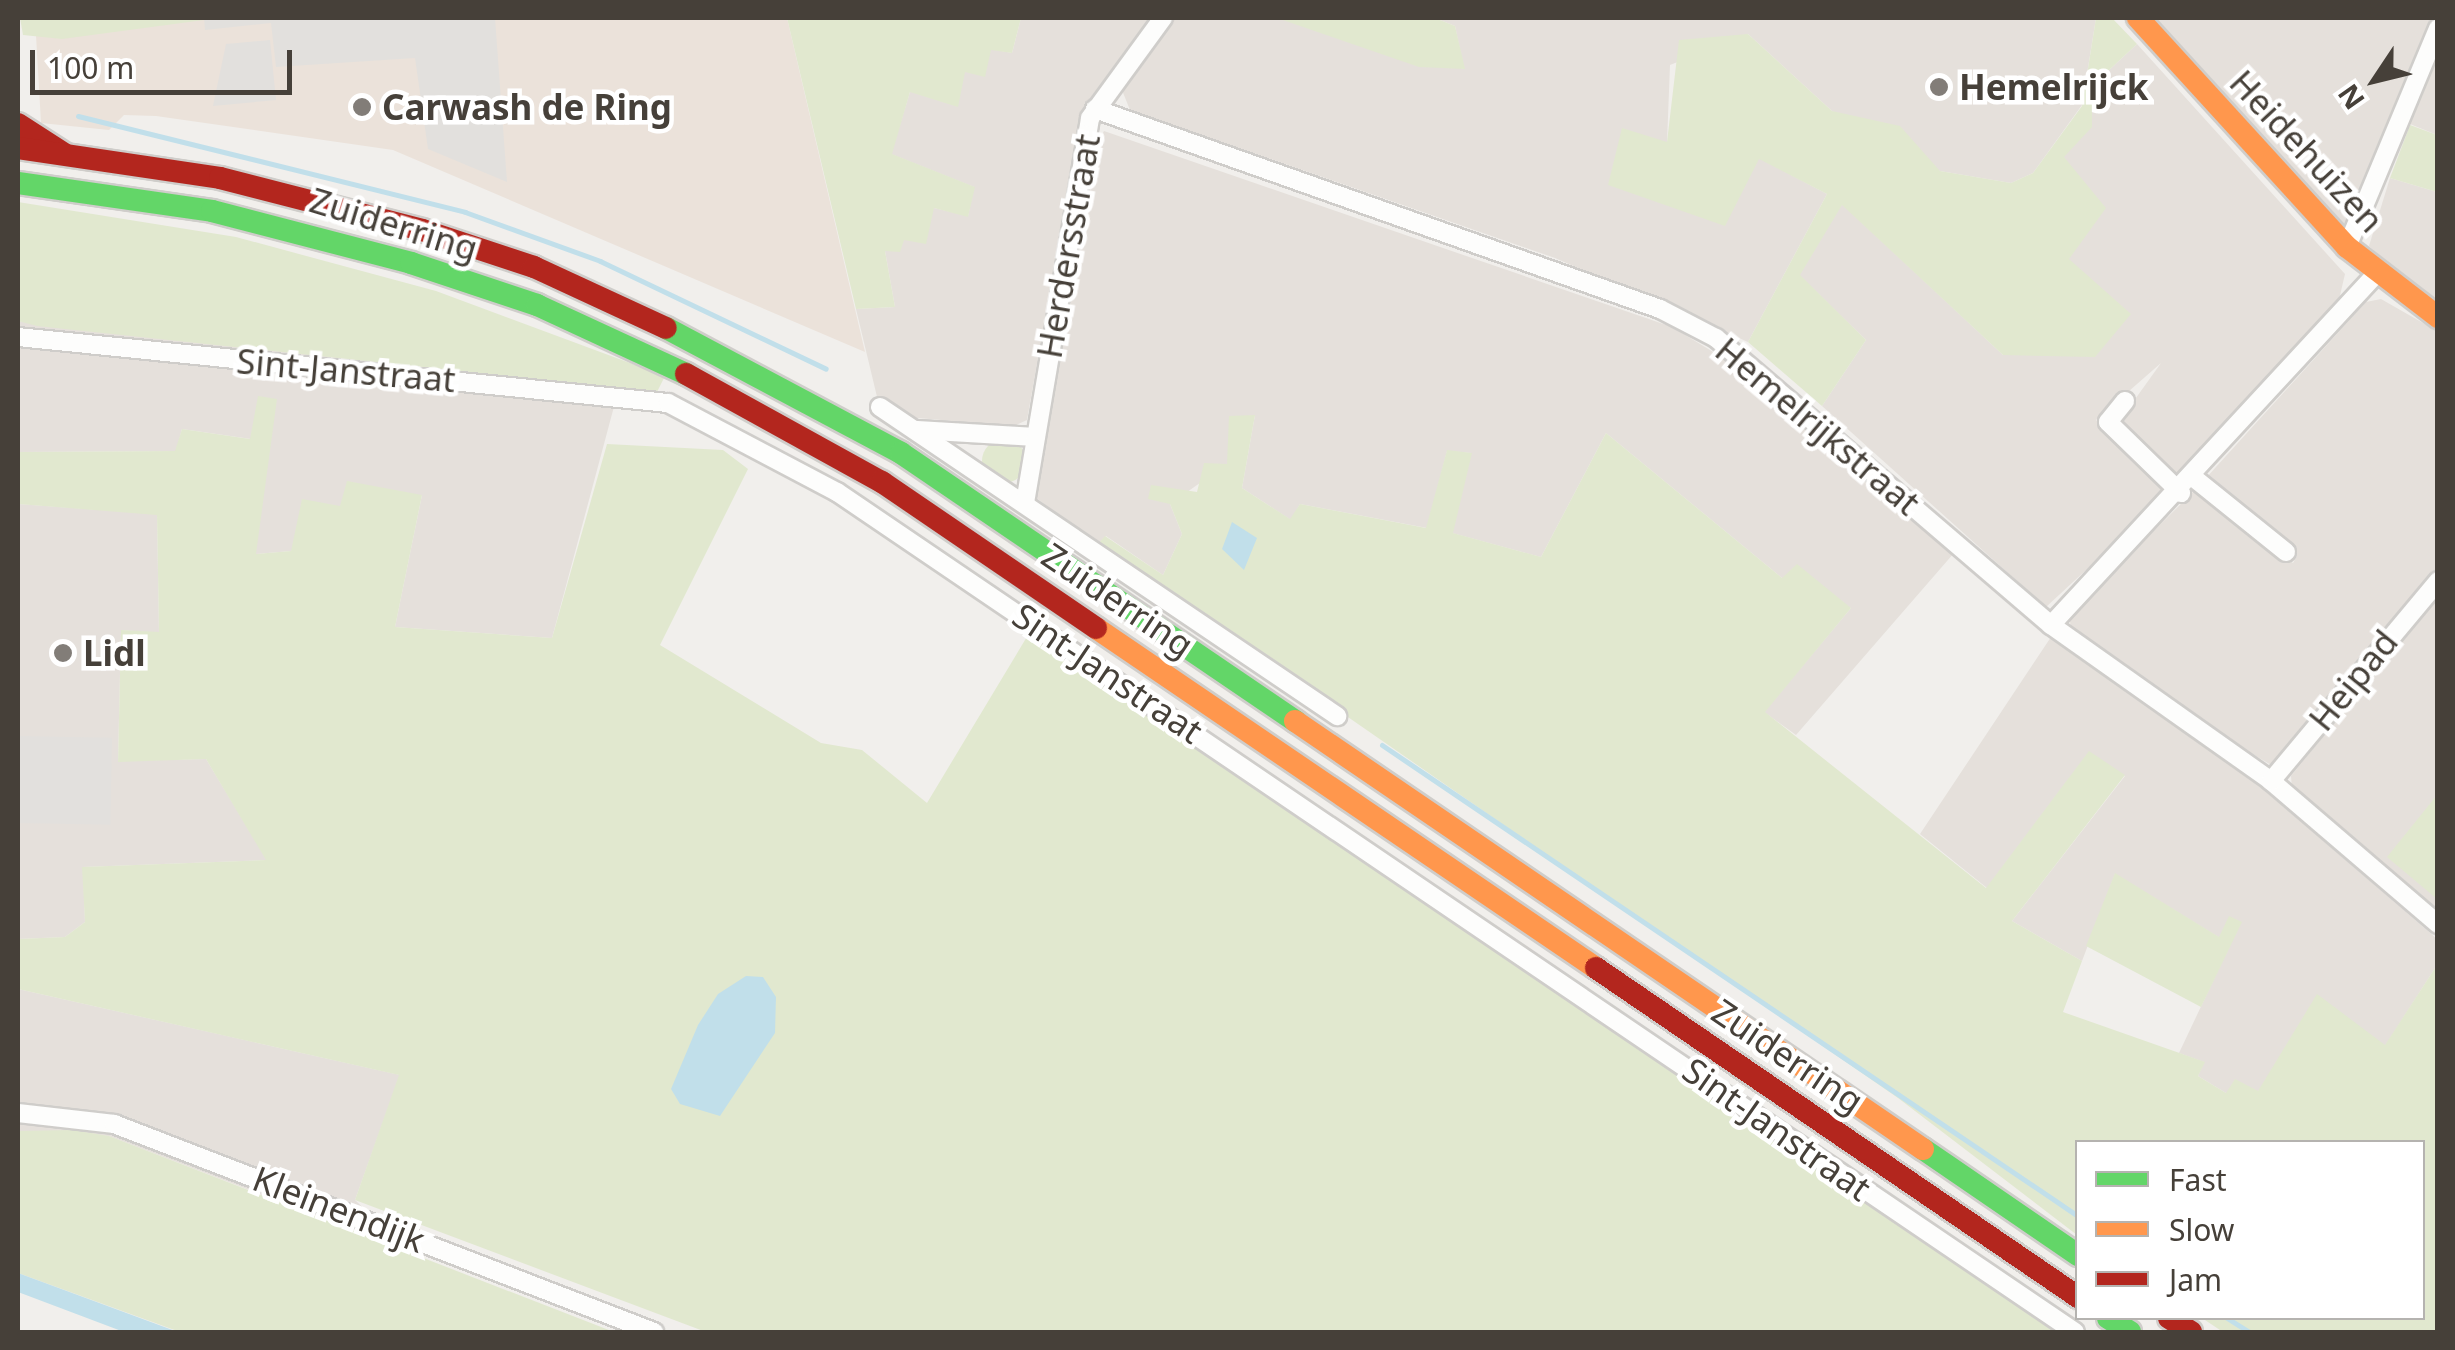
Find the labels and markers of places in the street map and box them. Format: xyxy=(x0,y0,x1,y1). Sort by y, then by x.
place label: Hemelrijck xyxy=(1959,66,2148,108)
marker: Hemelrijck xyxy=(1928,76,1950,98)
place label: Carwash de Ring xyxy=(382,86,672,128)
marker: Carwash de Ring xyxy=(351,96,373,118)
place label: Lidl xyxy=(83,632,146,674)
marker: Lidl xyxy=(52,642,74,664)

